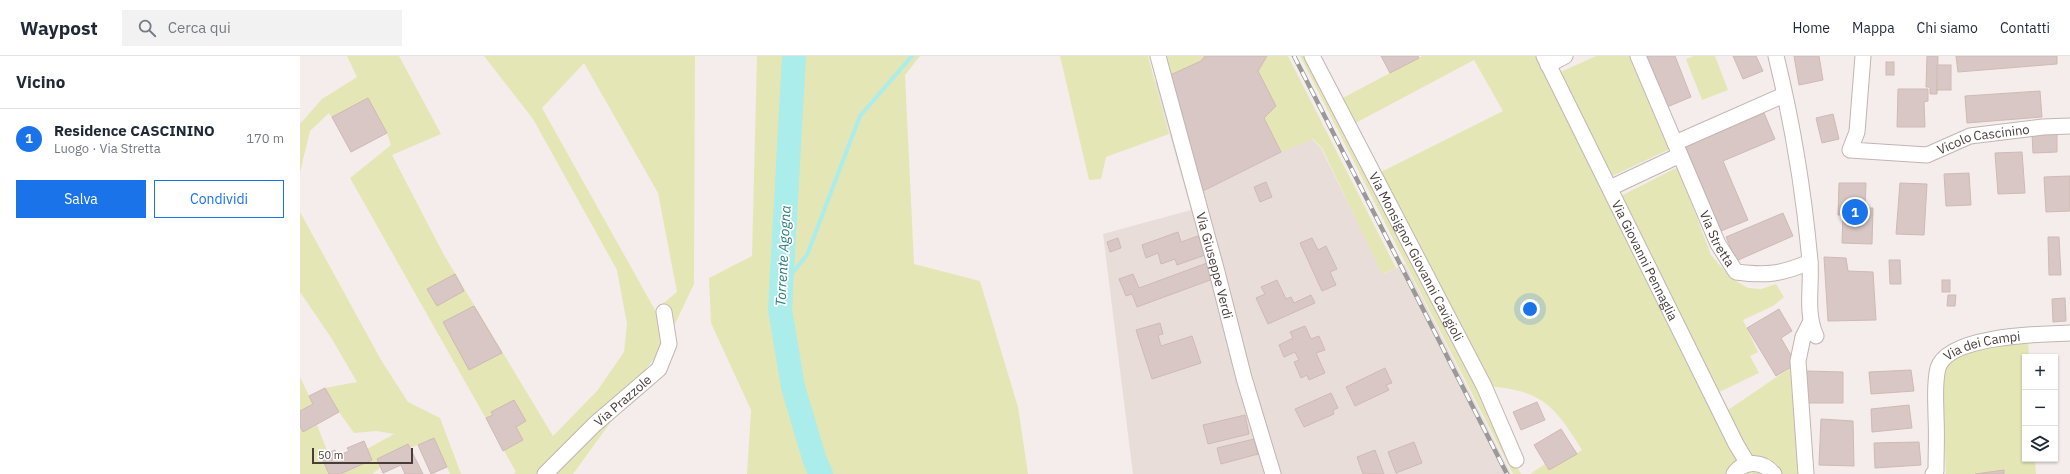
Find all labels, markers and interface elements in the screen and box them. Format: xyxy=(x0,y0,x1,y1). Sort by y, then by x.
search box xyxy=(122,10,402,46)
text: Waypost xyxy=(20,16,98,40)
icon: search xyxy=(136,17,158,39)
text: Cerca qui xyxy=(168,18,231,37)
text: Home xyxy=(1792,19,1830,37)
text: Mappa xyxy=(1852,19,1895,37)
text: Chi siamo xyxy=(1917,19,1978,37)
text: Contatti xyxy=(2000,19,2050,37)
text: Vicino xyxy=(16,71,65,93)
text: Residence CASCININO xyxy=(54,121,215,140)
street label: Vicolo Cascinino xyxy=(1934,121,2031,159)
text: 1 xyxy=(25,130,33,147)
text: 170 m xyxy=(246,130,284,147)
text: Luogo · Via Stretta xyxy=(54,140,161,157)
street label: Via Monsignor Giovanni Cavigioli xyxy=(1365,169,1467,344)
button: Salva xyxy=(16,180,146,218)
button: Condividi xyxy=(154,180,284,218)
pin: 1 xyxy=(1842,197,1868,227)
street label: Via Giovanni Pennaglia xyxy=(1608,198,1682,324)
water label: Torrente Agogna xyxy=(771,205,795,307)
street label: Via Stretta xyxy=(1696,208,1738,270)
street label: Via Giuseppe Verdi xyxy=(1192,210,1237,321)
your location xyxy=(1520,299,1540,319)
street label: Via dei Campi xyxy=(1940,328,2021,364)
map controls xyxy=(2022,354,2058,462)
button: + xyxy=(2022,354,2058,390)
street label: Via Prazzole xyxy=(591,371,655,430)
button: − xyxy=(2022,390,2058,426)
button: layers xyxy=(2022,426,2058,462)
scale bar xyxy=(312,446,413,465)
text: 50 m xyxy=(318,448,343,462)

